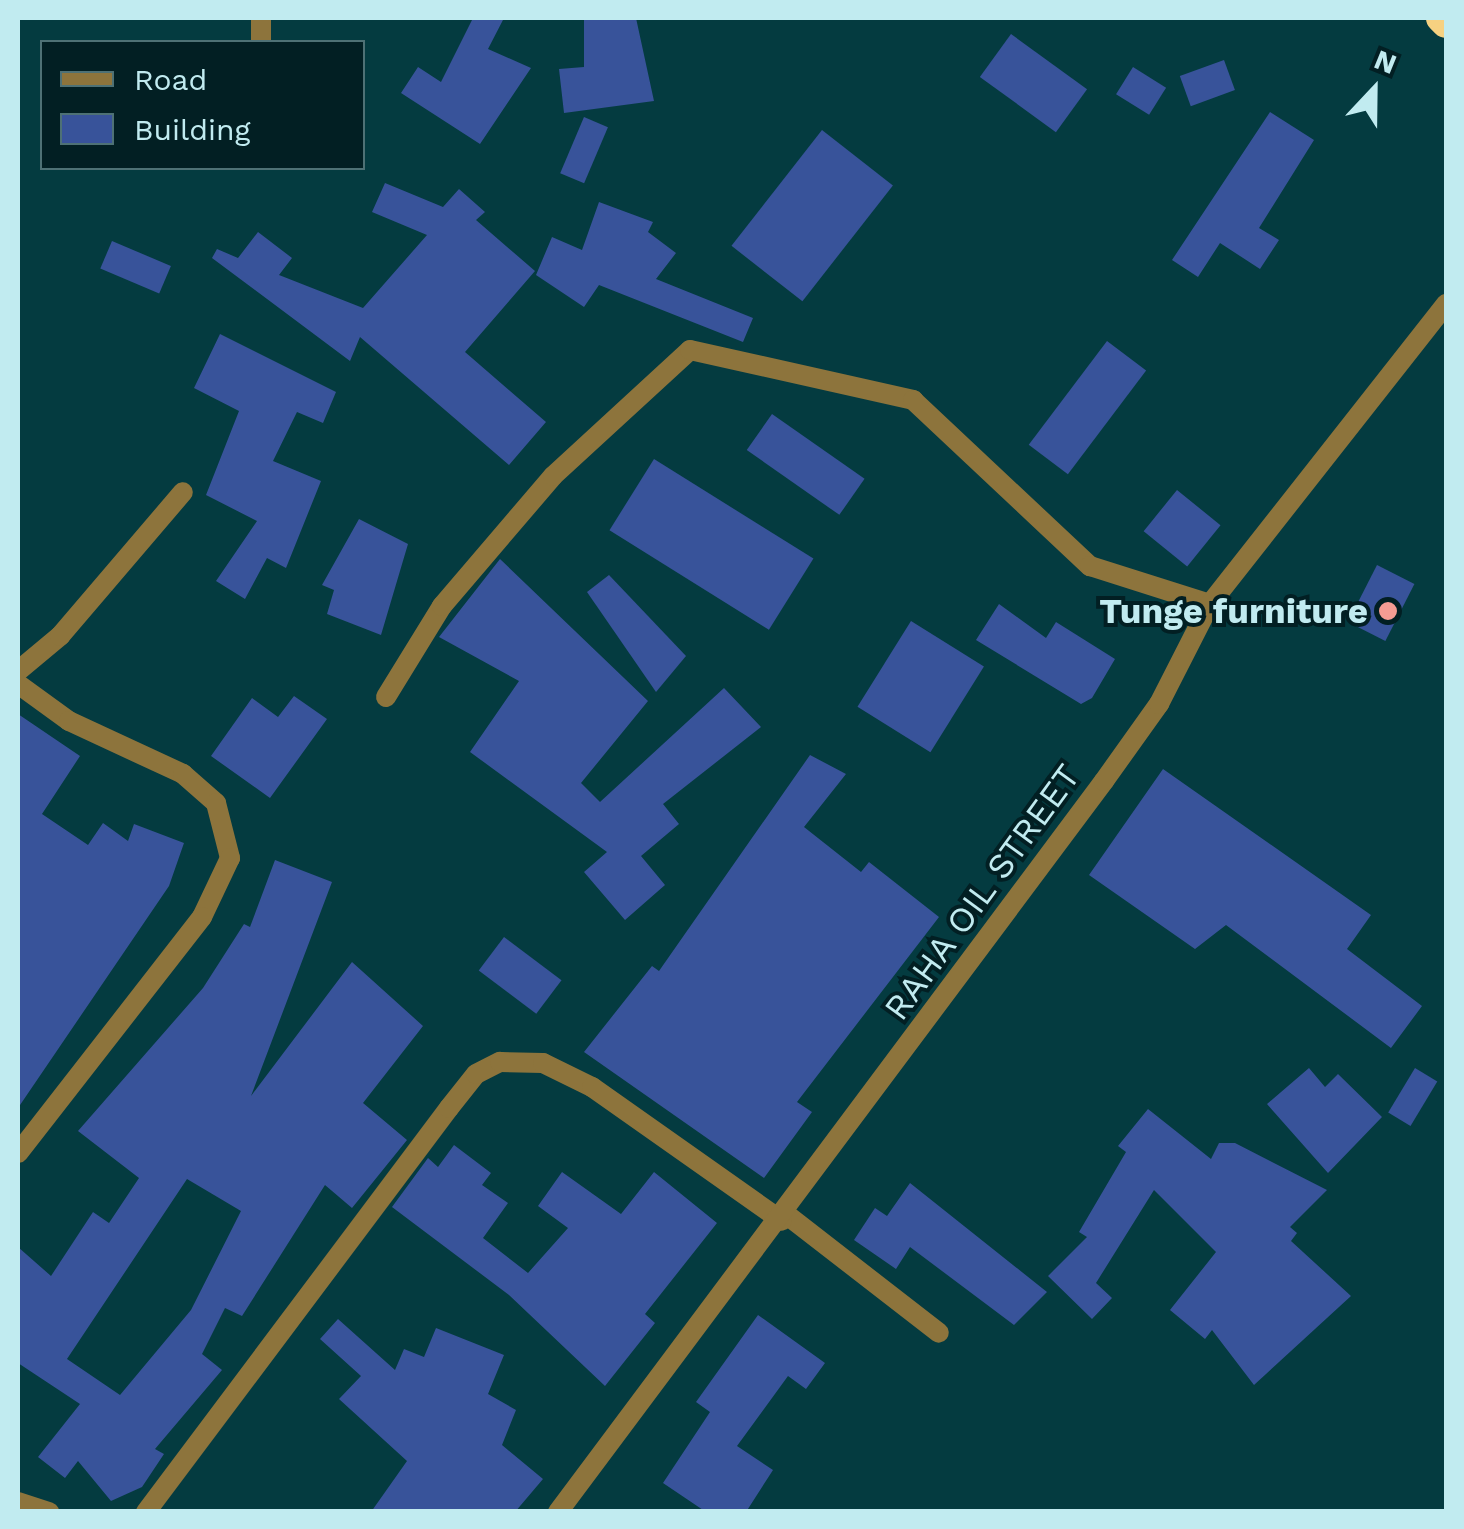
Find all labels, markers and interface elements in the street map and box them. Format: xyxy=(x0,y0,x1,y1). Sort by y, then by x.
legend xyxy=(40,40,365,170)
north arrow xyxy=(1324,40,1424,140)
text: N xyxy=(1370,43,1401,81)
text: Road xyxy=(134,62,207,97)
text: Building xyxy=(134,112,251,147)
place label: Tunge furniture xyxy=(1099,590,1368,632)
marker: Tunge furniture xyxy=(1377,600,1399,622)
street label: RAHA OIL STREET xyxy=(874,755,1090,1029)

